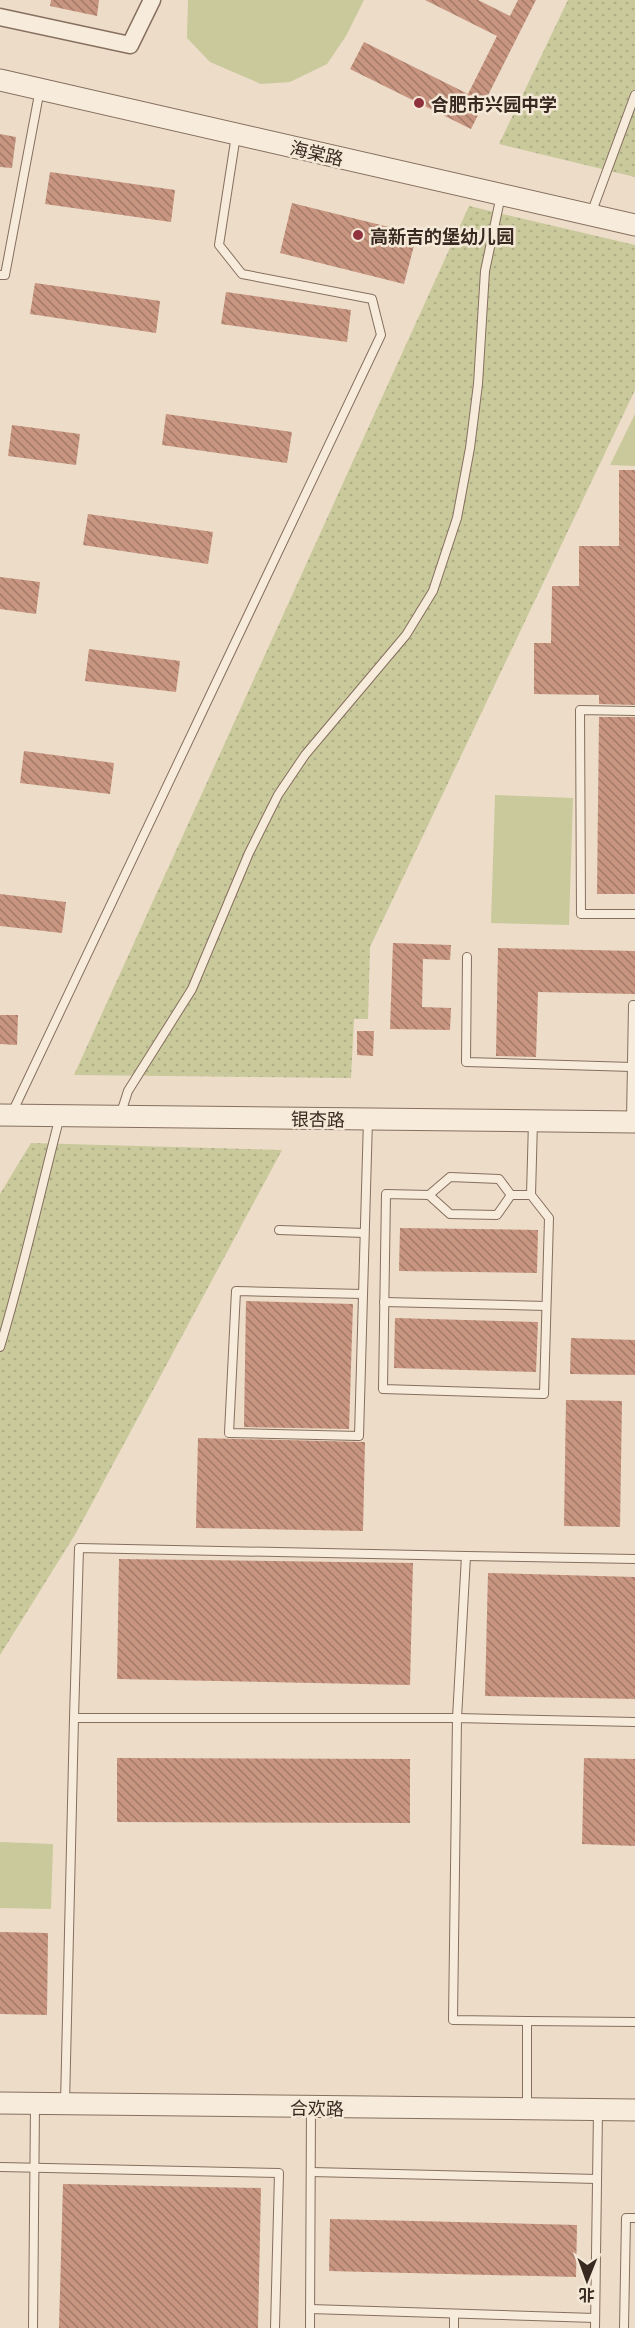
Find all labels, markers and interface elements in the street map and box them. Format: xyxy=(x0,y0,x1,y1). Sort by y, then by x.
place label: 合肥市兴园中学 xyxy=(431,90,557,116)
marker: 合肥市兴园中学 xyxy=(412,96,426,110)
street label: 海棠路 xyxy=(288,133,346,171)
place label: 高新吉的堡幼儿园 xyxy=(370,222,514,248)
marker: 高新吉的堡幼儿园 xyxy=(351,228,365,242)
street label: 银杏路 xyxy=(291,1105,345,1131)
street label: 合欢路 xyxy=(290,2094,344,2120)
north arrow xyxy=(557,2250,617,2310)
text: 北 xyxy=(579,2284,595,2308)

